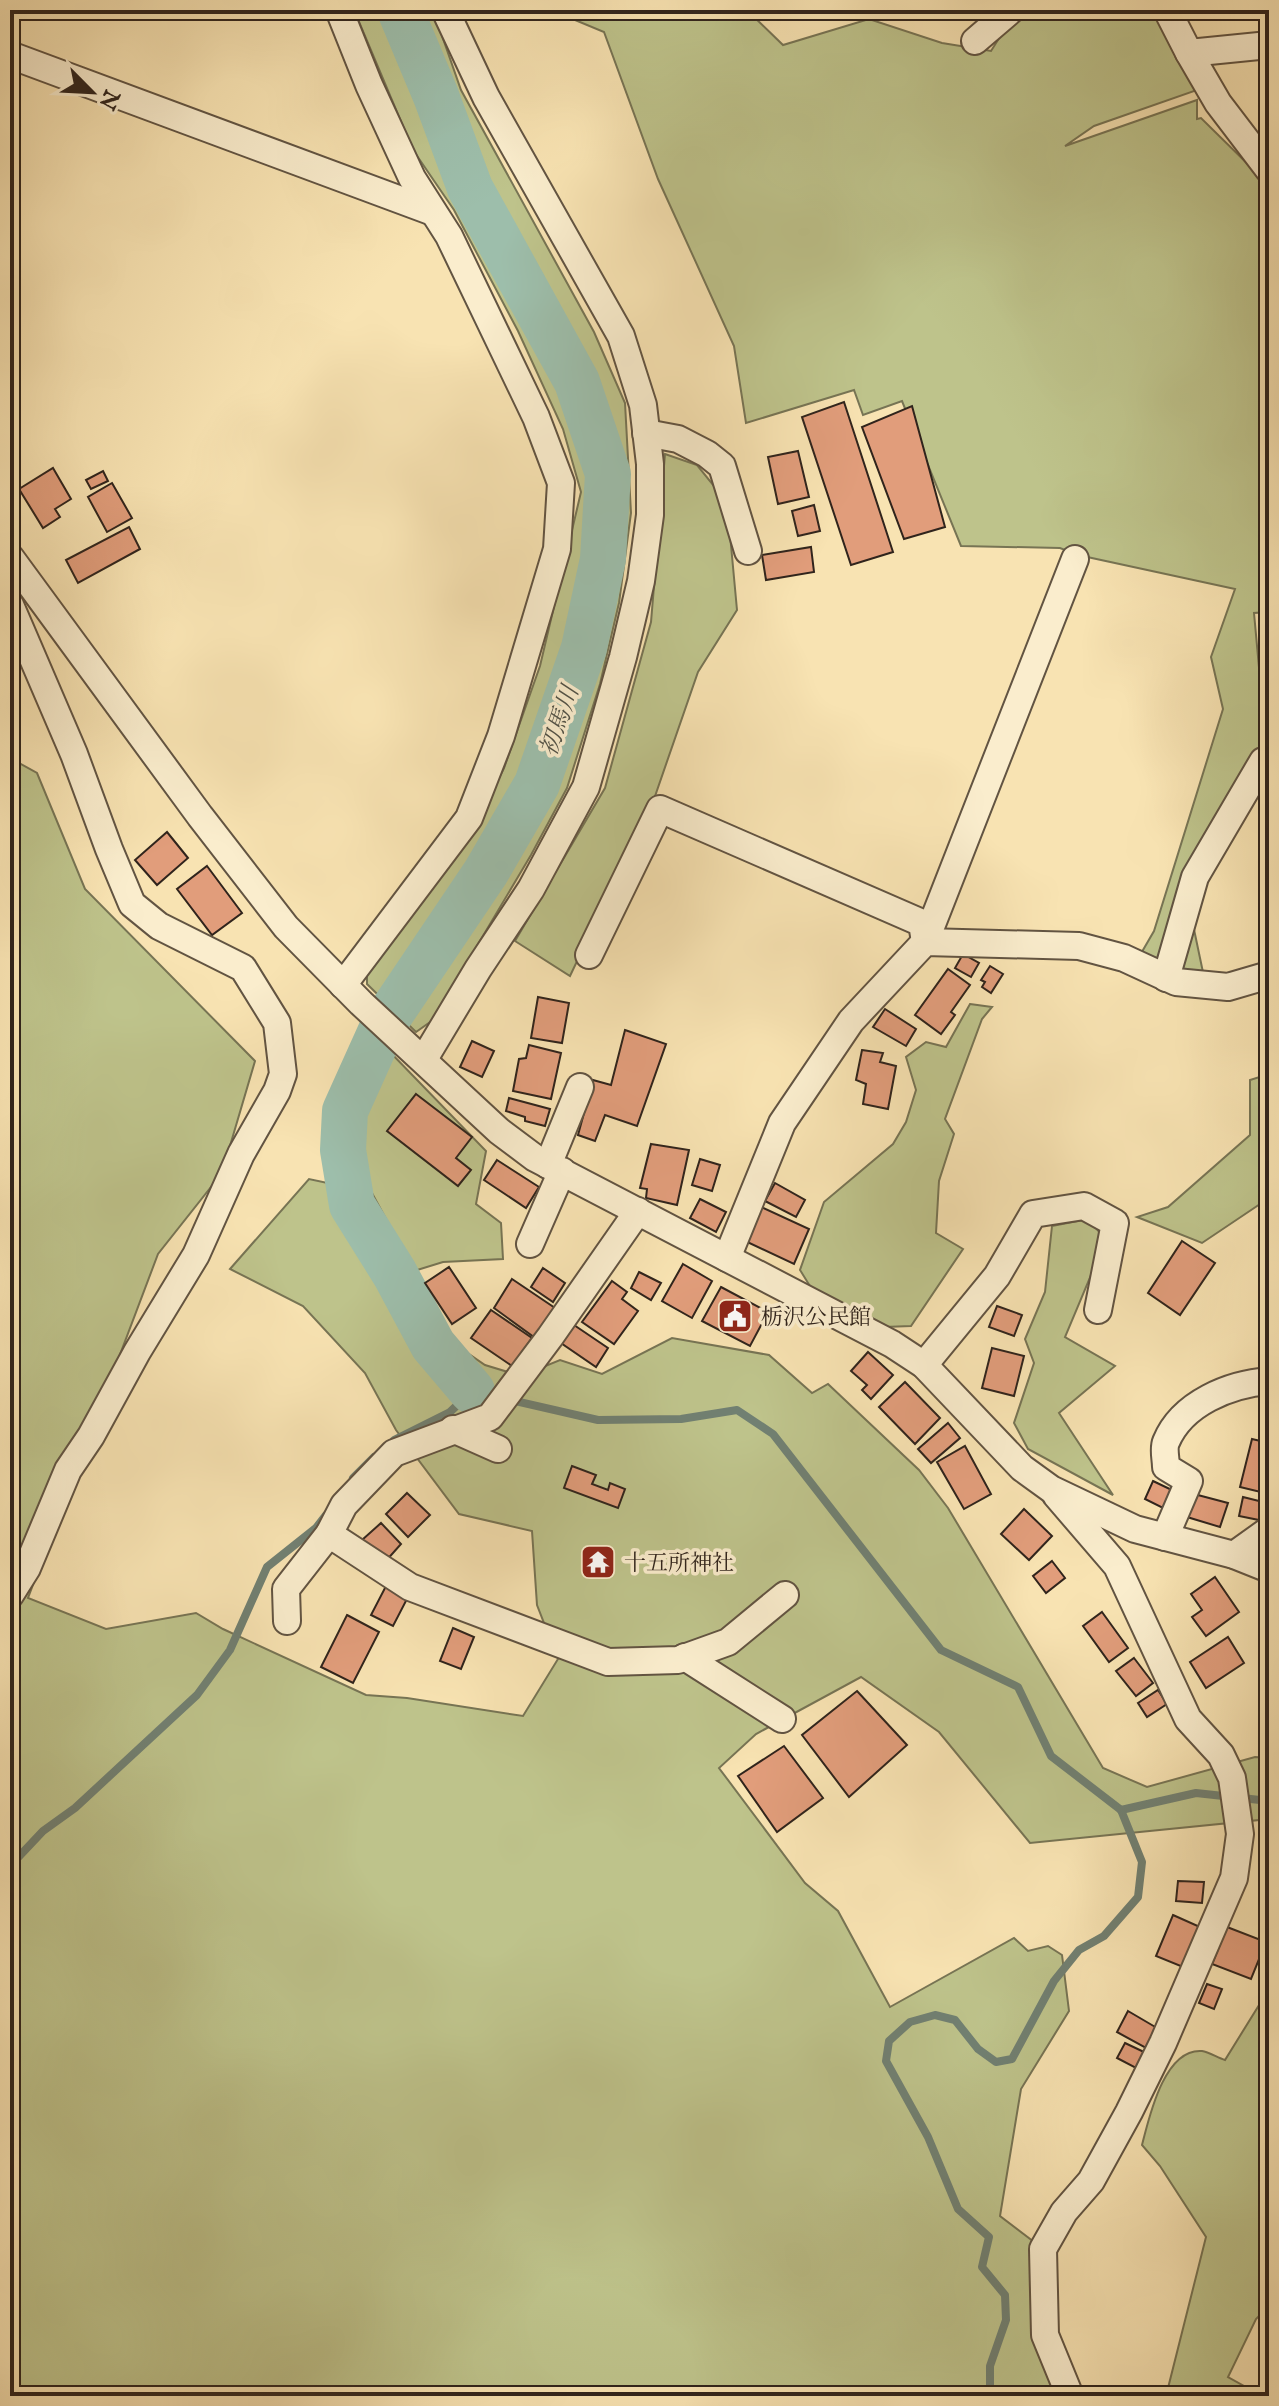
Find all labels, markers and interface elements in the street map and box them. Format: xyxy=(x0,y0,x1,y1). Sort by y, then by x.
north arrow xyxy=(52,52,132,132)
text: N xyxy=(92,84,126,114)
water label: 初馬川 xyxy=(534,680,588,761)
public building icon: 栃沢公民館 xyxy=(716,1297,754,1335)
place label: 栃沢公民館 xyxy=(761,1304,871,1332)
temple icon: 十五所神社 xyxy=(579,1543,617,1581)
place label: 十五所神社 xyxy=(624,1550,734,1578)

